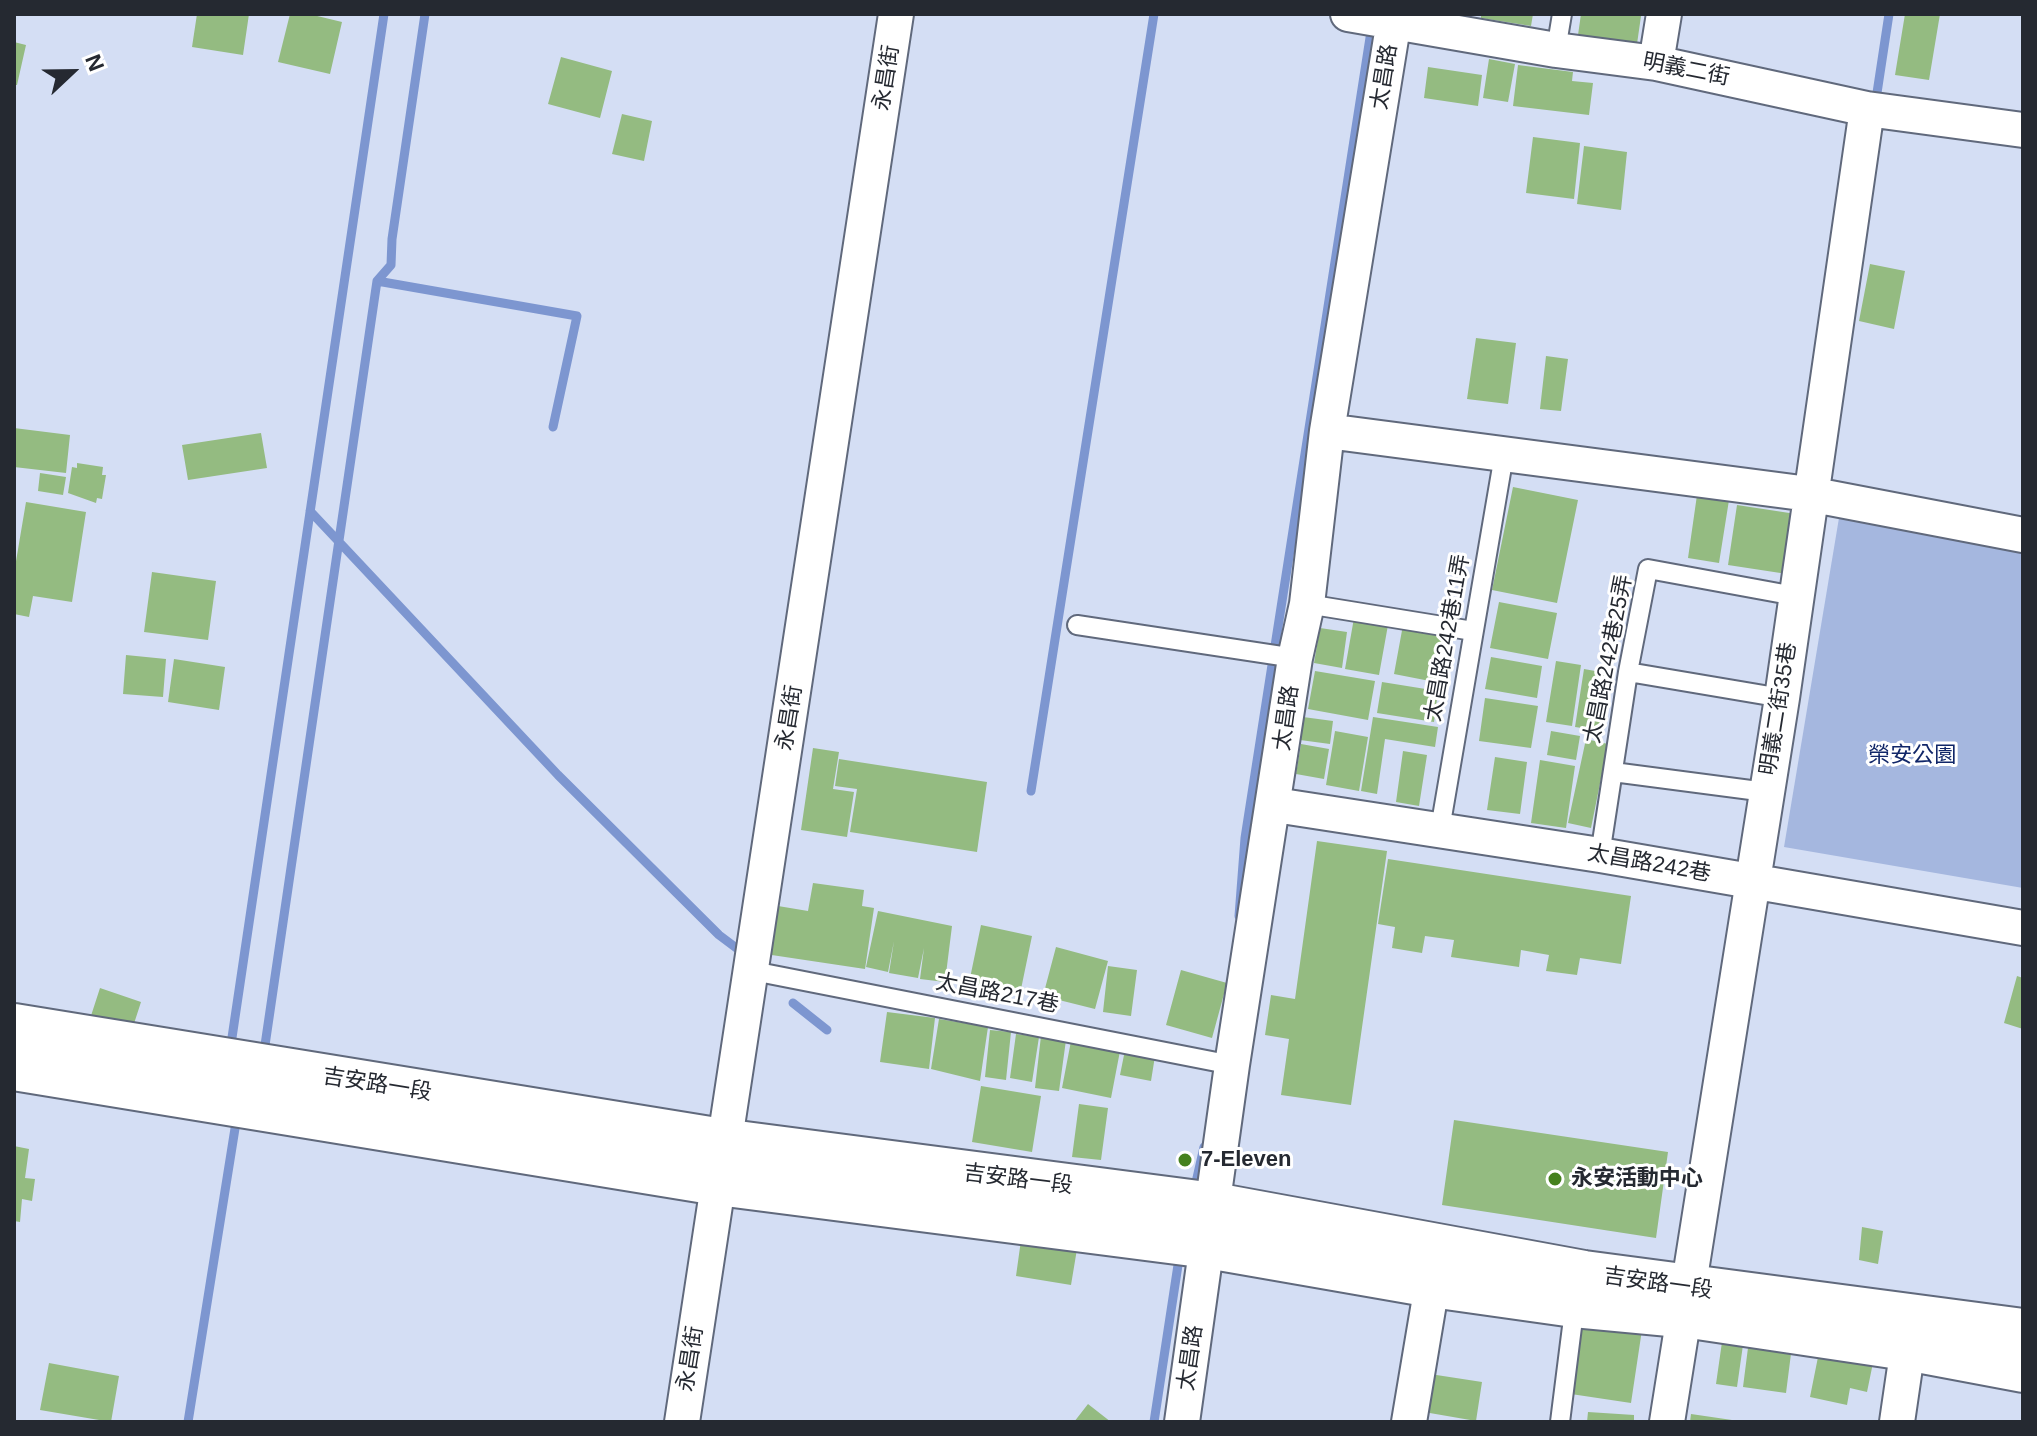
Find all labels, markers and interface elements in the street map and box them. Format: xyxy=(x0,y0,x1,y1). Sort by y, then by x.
north arrow xyxy=(32,32,112,112)
street label: 太昌路 xyxy=(1367,42,1403,112)
street label: 永昌街 xyxy=(869,43,905,113)
street label: 明義二街 xyxy=(1640,49,1732,91)
text: N xyxy=(80,51,109,75)
street label: 太昌路242巷11弄 xyxy=(1420,552,1476,724)
street label: 太昌路242巷25弄 xyxy=(1580,572,1638,746)
street label: 明義二街35巷 xyxy=(1755,641,1803,777)
street label: 永昌街 xyxy=(772,683,808,753)
street label: 太昌路 xyxy=(1269,683,1305,753)
park label: 榮安公園 xyxy=(1868,743,1956,769)
street label: 太昌路242巷 xyxy=(1585,840,1713,888)
street label: 太昌路217巷 xyxy=(933,969,1061,1019)
street label: 吉安路一段 xyxy=(321,1063,433,1107)
place label: 7-Eleven xyxy=(1201,1147,1291,1173)
marker: 7-Eleven xyxy=(1176,1151,1194,1169)
street label: 吉安路一段 xyxy=(962,1160,1074,1200)
place label: 永安活動中心 xyxy=(1571,1166,1703,1192)
marker: 永安活動中心 xyxy=(1546,1170,1564,1188)
street label: 吉安路一段 xyxy=(1602,1263,1714,1305)
street label: 太昌路 xyxy=(1173,1323,1209,1393)
street label: 永昌街 xyxy=(673,1324,709,1394)

